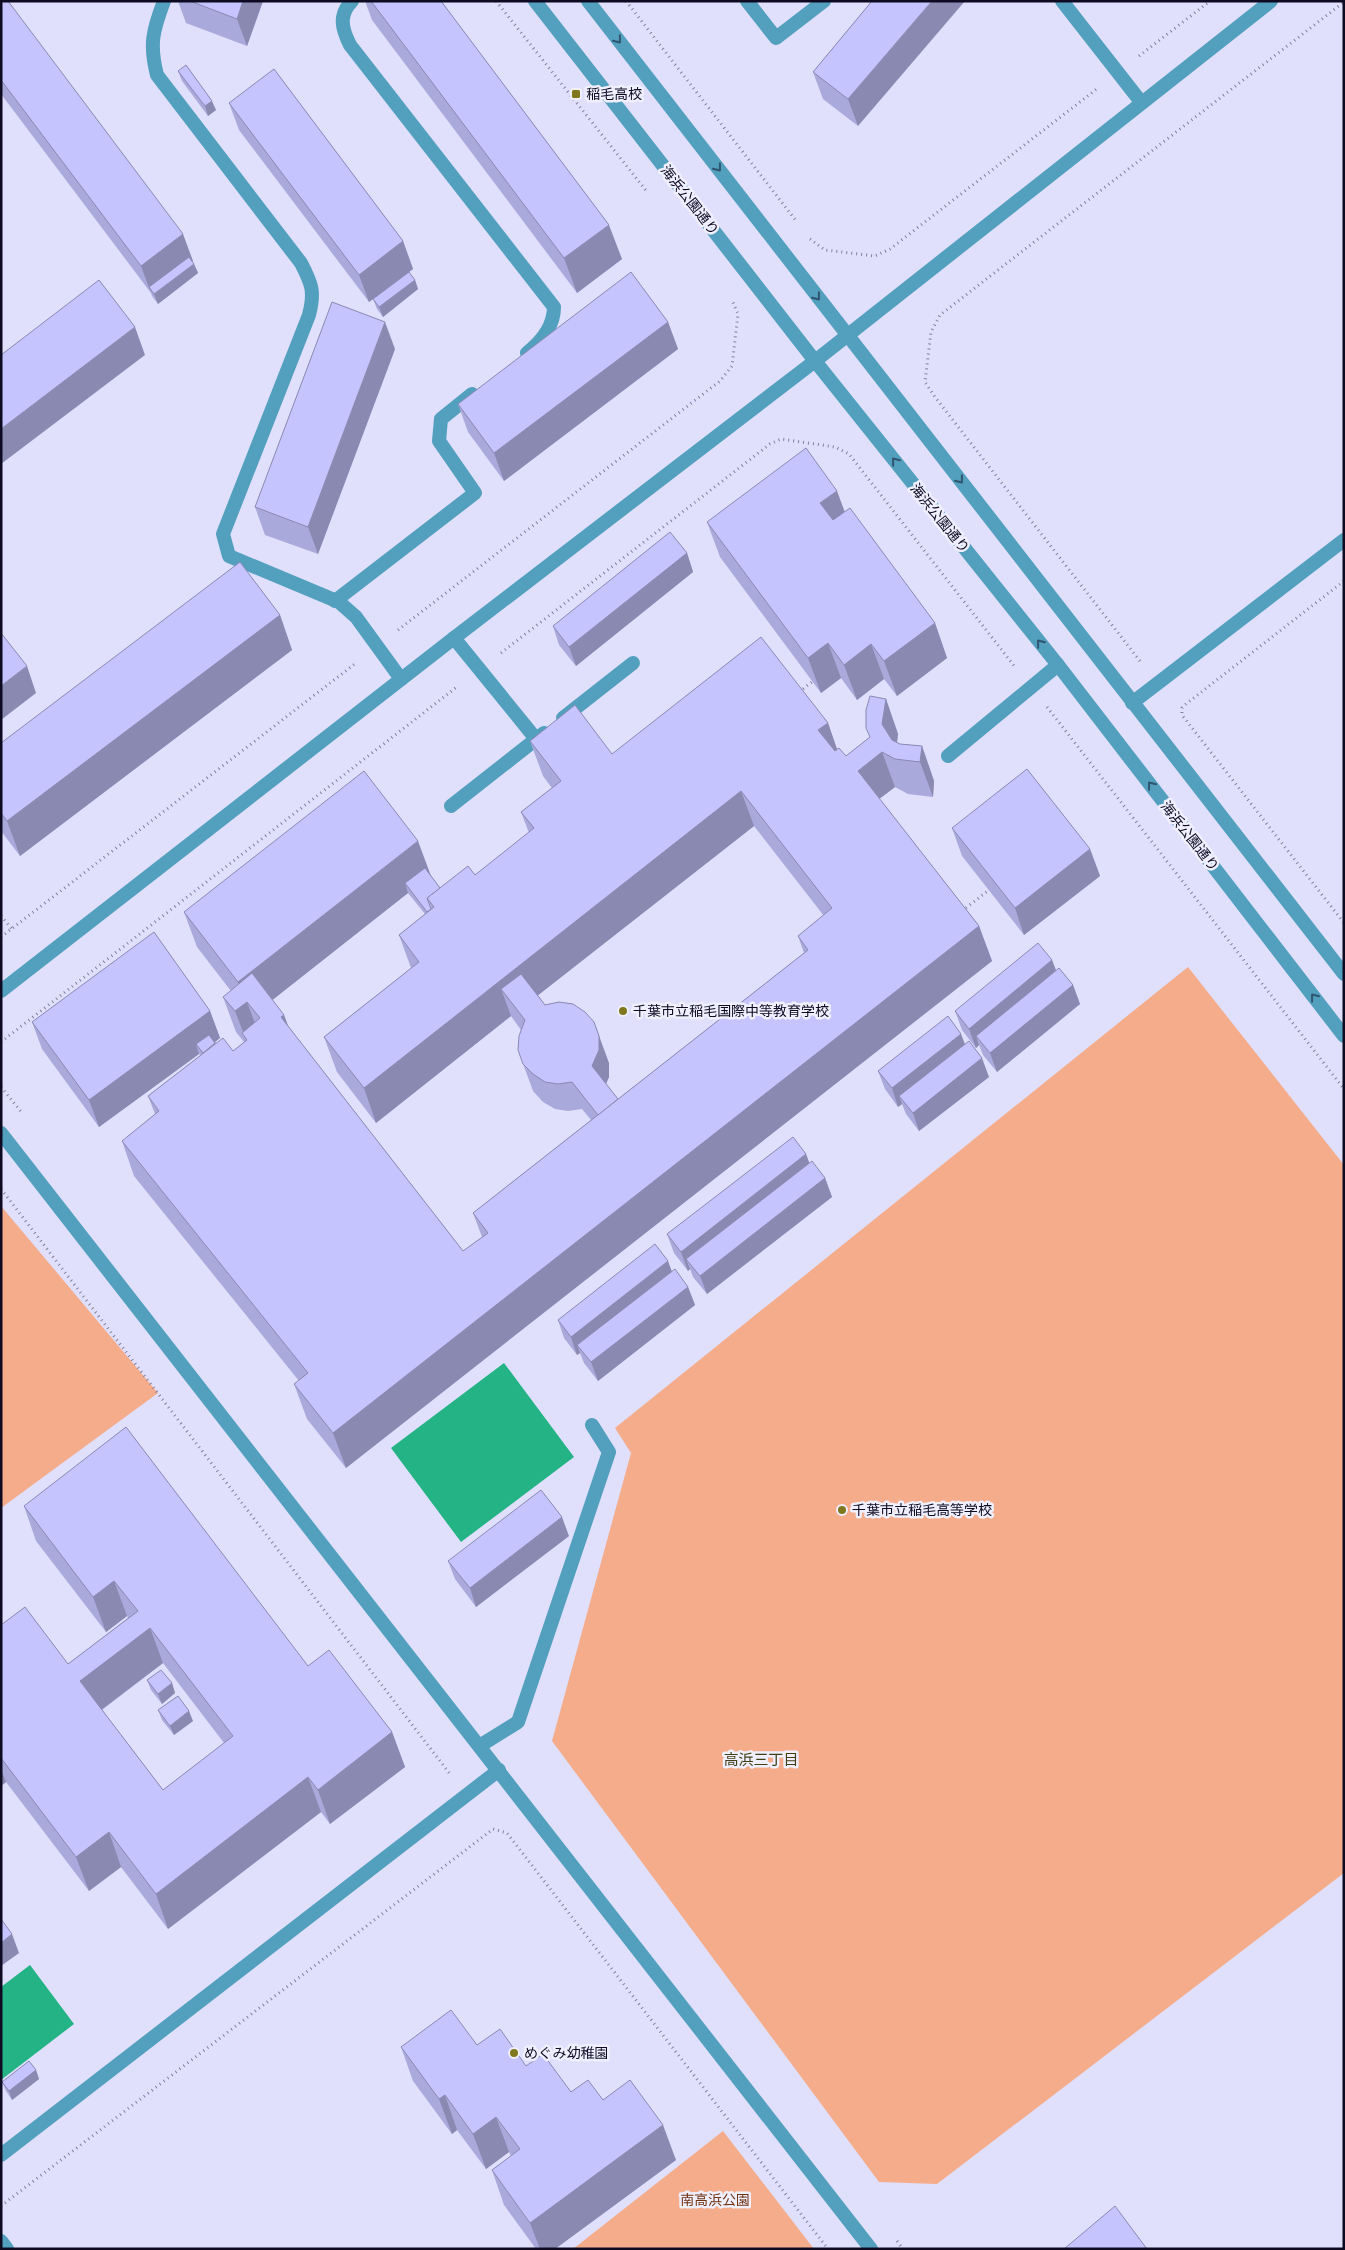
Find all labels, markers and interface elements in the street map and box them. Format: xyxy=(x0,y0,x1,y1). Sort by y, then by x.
one-way arrow xyxy=(613,34,621,43)
place label: 稲毛高校 xyxy=(586,87,642,102)
marker: 稲毛高校 xyxy=(570,88,582,100)
one-way arrow xyxy=(712,162,720,171)
street label: 海浜公園通り xyxy=(658,163,721,238)
one-way arrow xyxy=(812,291,820,300)
one-way arrow xyxy=(893,458,901,467)
one-way arrow xyxy=(954,474,963,484)
street label: 海浜公園通り xyxy=(907,481,972,556)
one-way arrow xyxy=(1038,640,1046,649)
one-way arrow xyxy=(1148,782,1156,791)
street label: 海浜公園通り xyxy=(1158,799,1221,874)
one-way arrow xyxy=(1311,993,1320,1003)
place label: 千葉市立稲毛国際中等教育学校 xyxy=(633,1003,829,1019)
marker: 千葉市立稲毛国際中等教育学校 xyxy=(617,1005,629,1017)
place label: 千葉市立稲毛高等学校 xyxy=(852,1502,992,1518)
marker: 千葉市立稲毛高等学校 xyxy=(836,1504,848,1516)
district label: 高浜三丁目 xyxy=(723,1752,799,1768)
place label: めぐみ幼稚園 xyxy=(524,2046,608,2061)
marker: めぐみ幼稚園 xyxy=(508,2047,520,2059)
park label: 南高浜公園 xyxy=(680,2193,750,2208)

